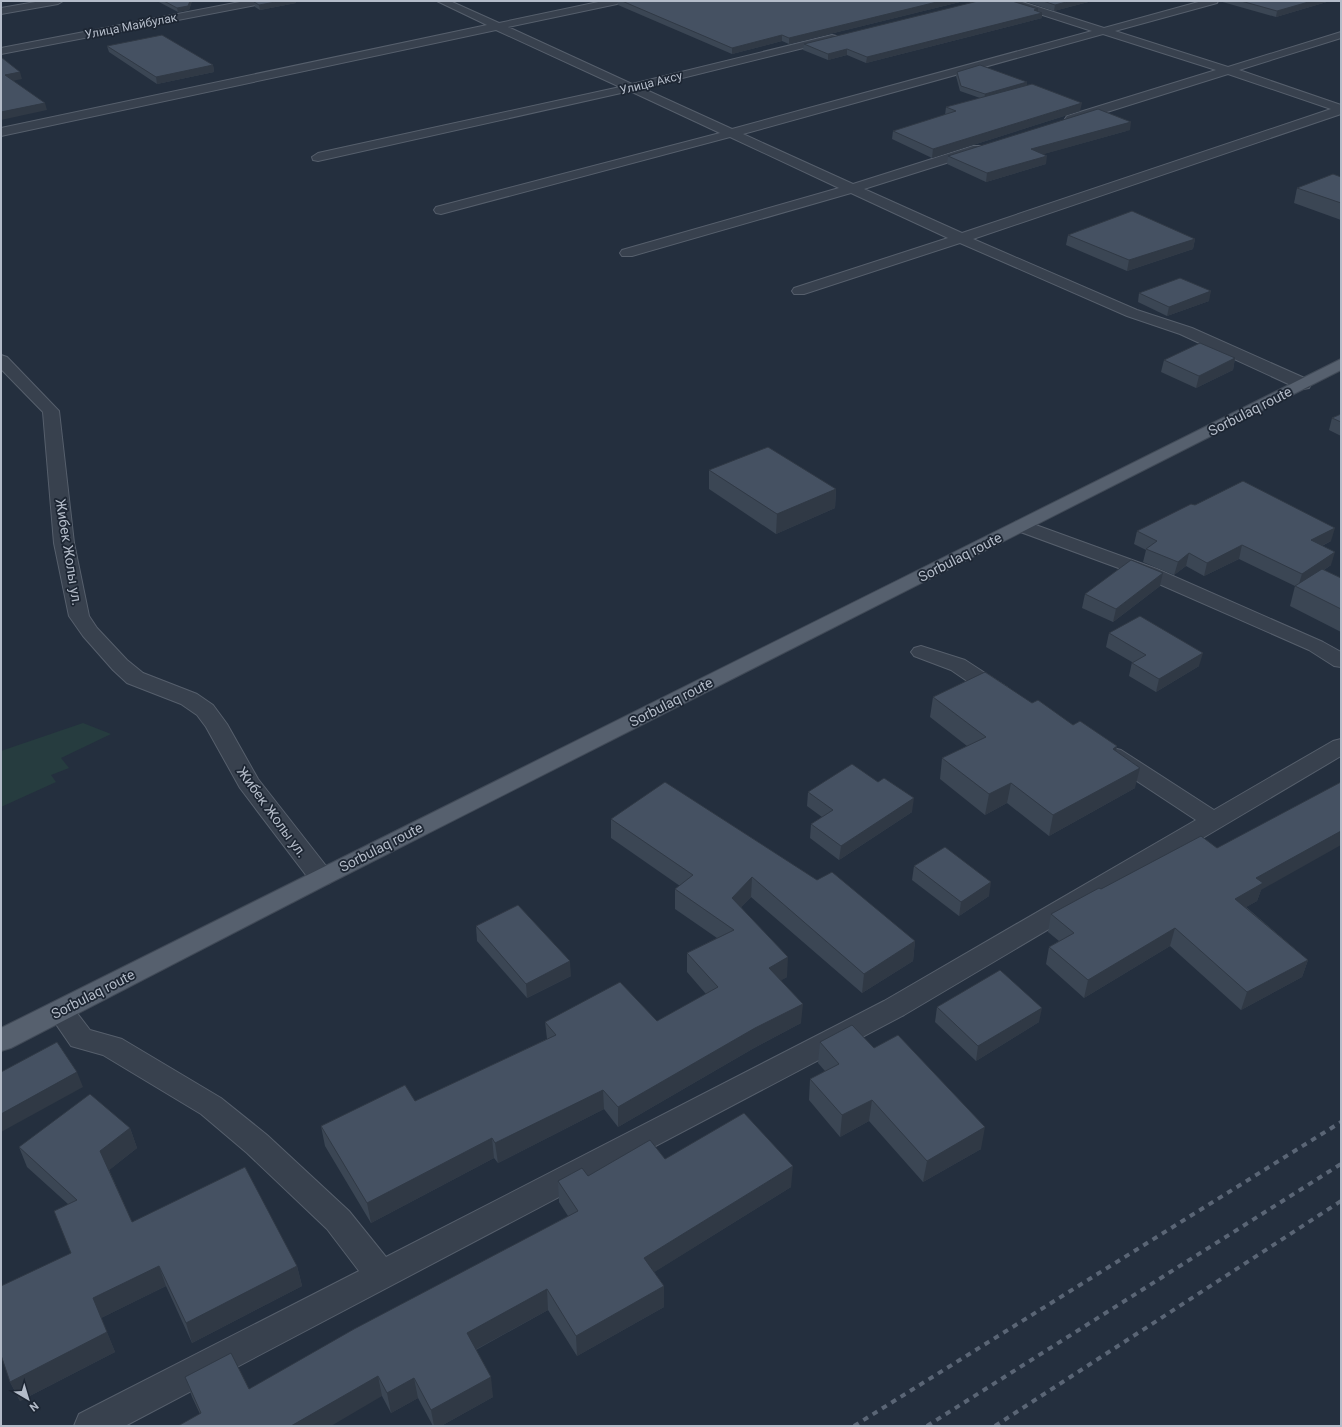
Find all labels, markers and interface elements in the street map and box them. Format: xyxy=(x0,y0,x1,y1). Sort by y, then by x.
street label: Улица Майбулак xyxy=(84,10,179,42)
street label: Улица Аксу xyxy=(618,68,684,98)
street label: Sorbulaq route xyxy=(1206,383,1294,439)
street label: Жибек Жолы ул. xyxy=(53,497,85,607)
street label: Sorbulaq route xyxy=(916,529,1004,585)
street label: Sorbulaq route xyxy=(627,674,715,730)
street label: Жибек Жолы ул. xyxy=(234,764,310,860)
street label: Sorbulaq route xyxy=(337,819,425,875)
street label: Sorbulaq route xyxy=(49,966,137,1022)
north arrow xyxy=(8,1379,48,1419)
text: N xyxy=(27,1399,41,1414)

